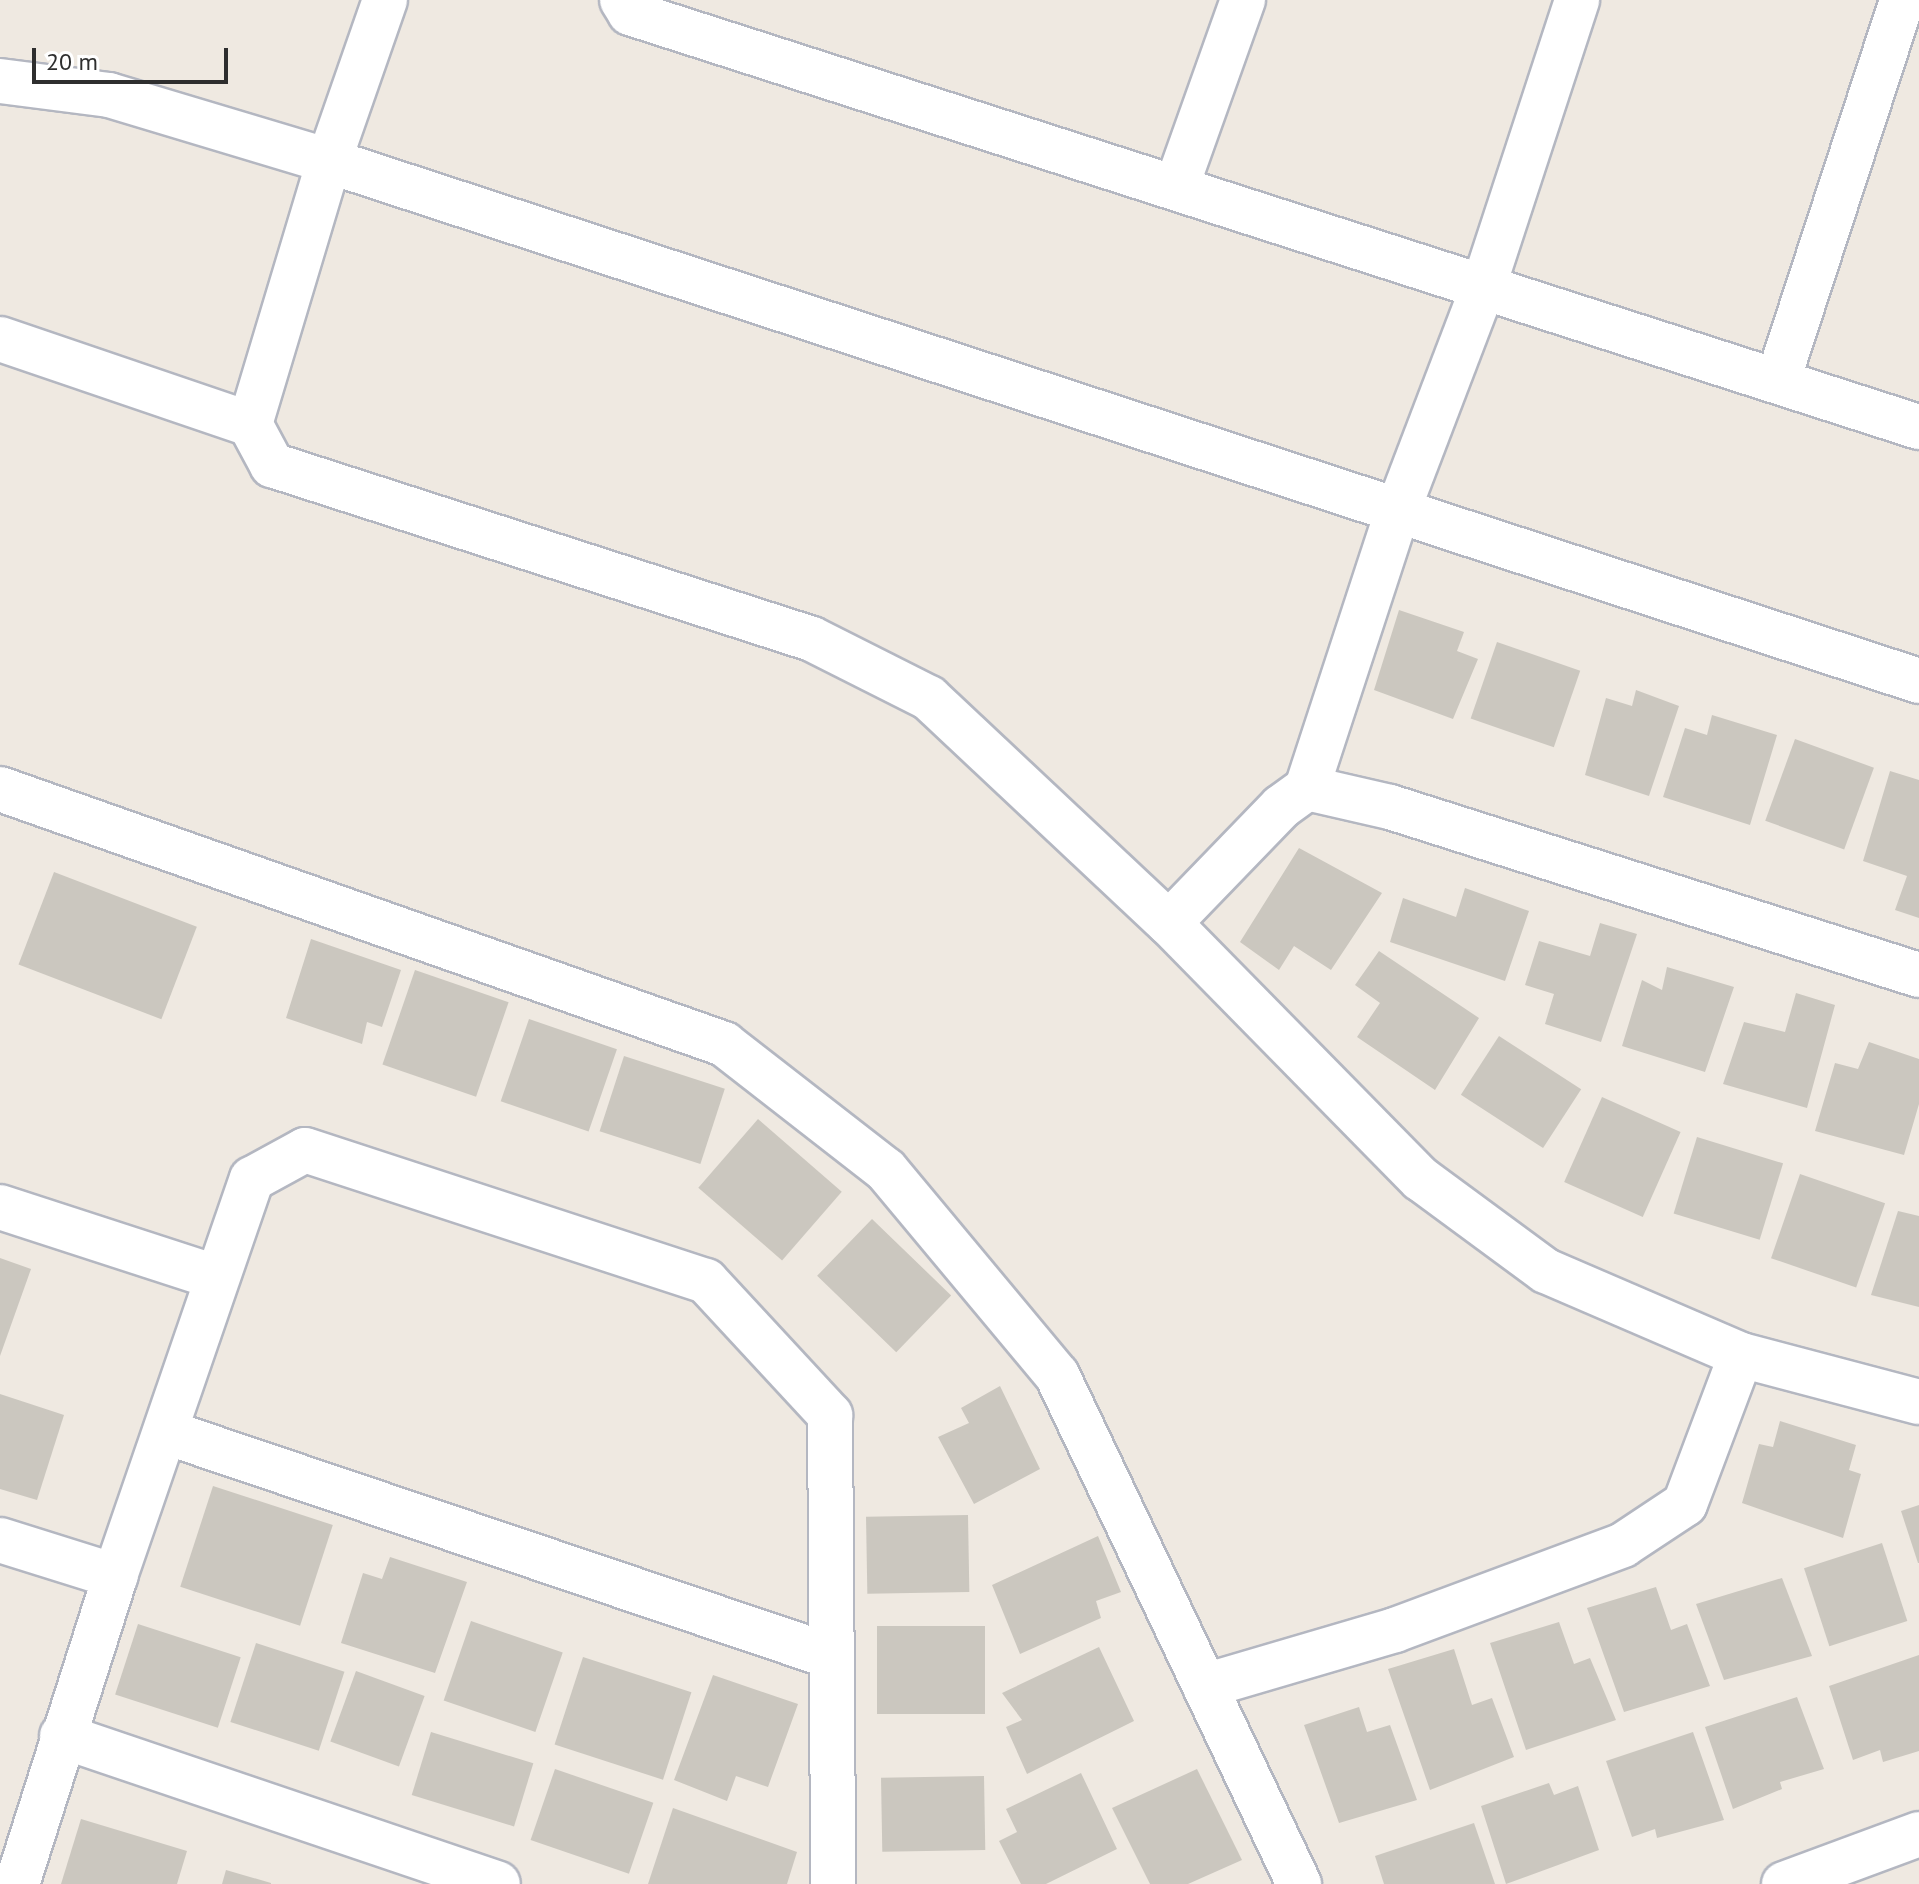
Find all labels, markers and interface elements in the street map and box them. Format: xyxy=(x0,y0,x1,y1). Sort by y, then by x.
scale bar xyxy=(36,32,232,82)
text: 20 m xyxy=(46,46,98,77)

